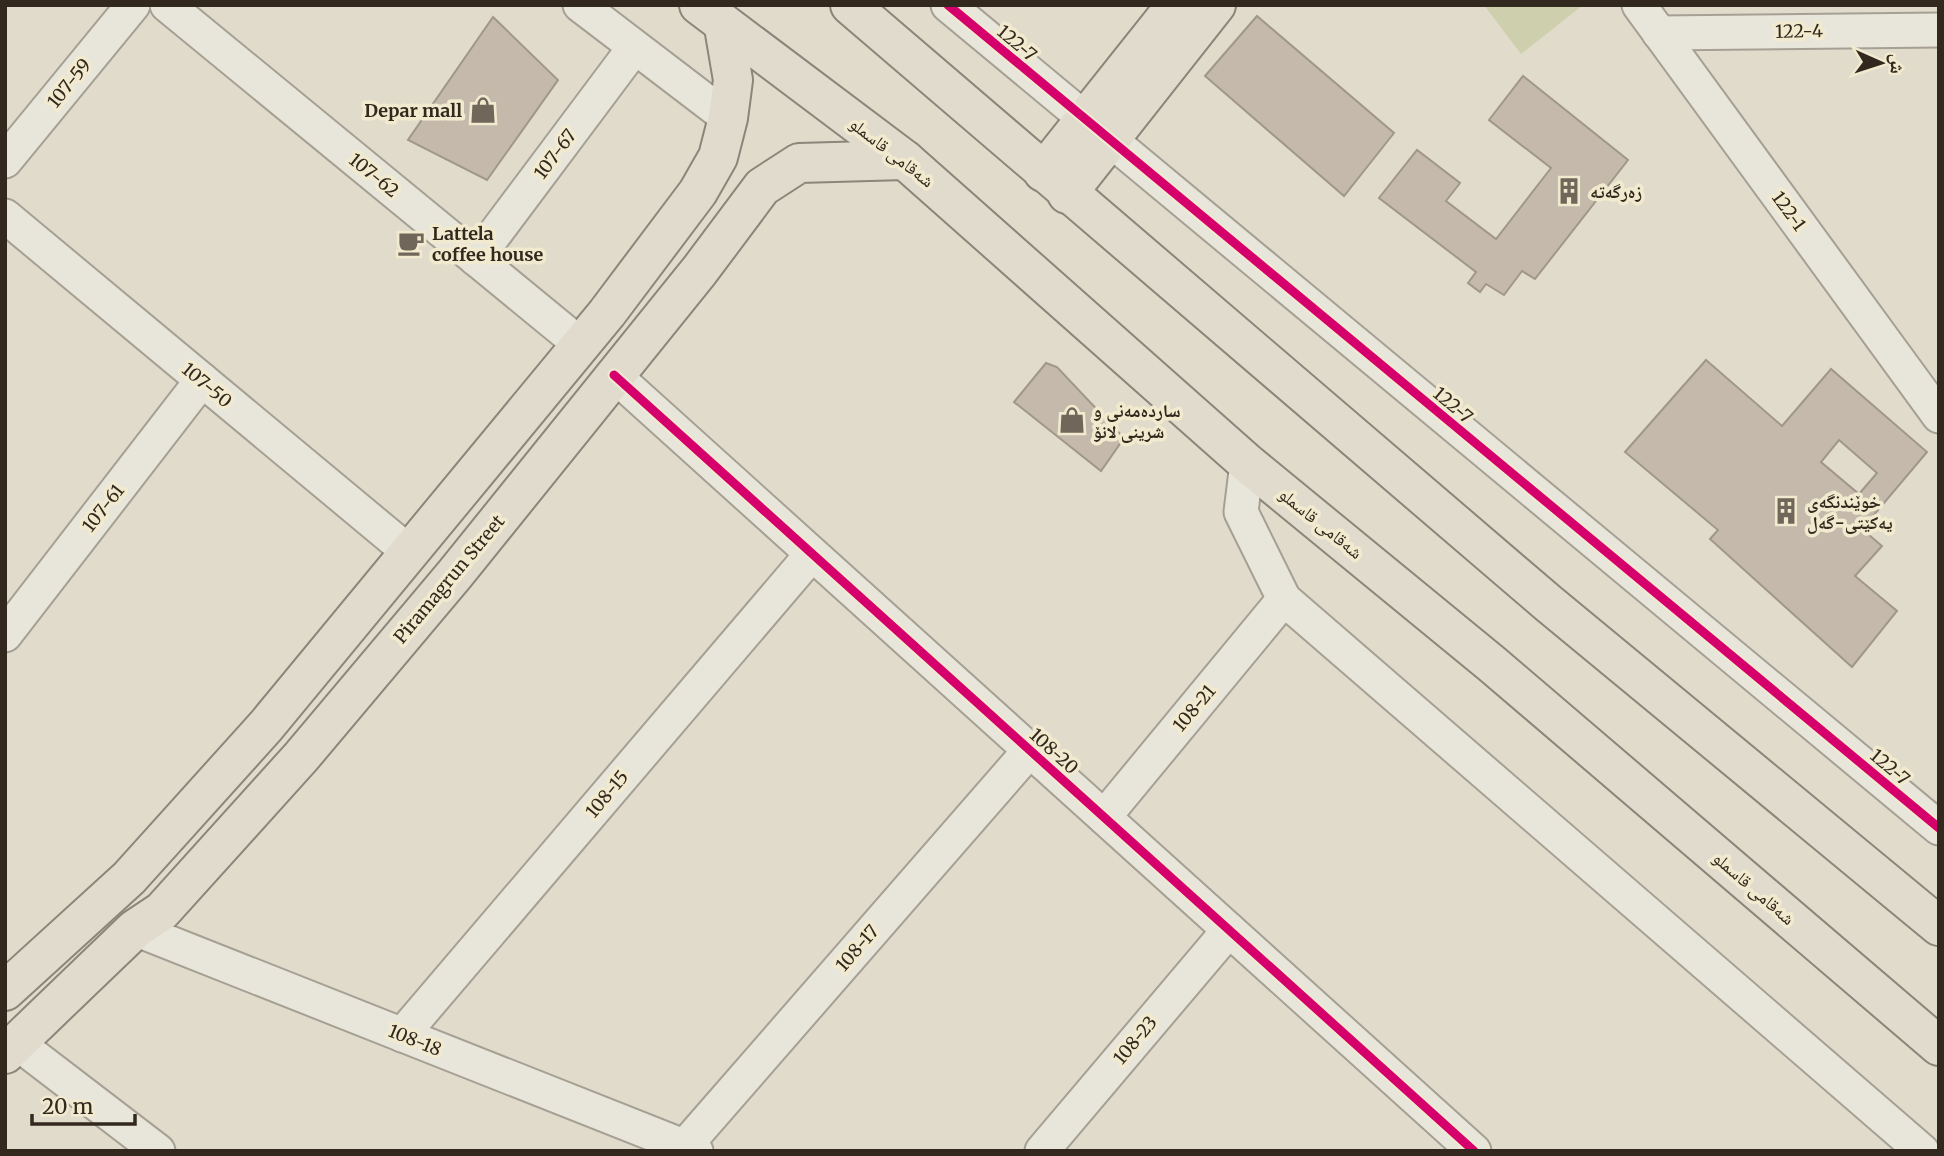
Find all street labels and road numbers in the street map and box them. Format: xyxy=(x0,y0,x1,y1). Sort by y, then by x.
street label: 122-4 xyxy=(1775,19,1823,43)
street label: 122-7 xyxy=(992,20,1042,66)
street label: 107-59 xyxy=(42,54,96,112)
street label: شەقامی قاسملو xyxy=(845,112,939,192)
street label: 107-67 xyxy=(529,124,581,184)
street label: 107-62 xyxy=(344,148,404,202)
street label: 122-1 xyxy=(1767,187,1811,235)
street label: 107-50 xyxy=(177,358,237,412)
street label: 122-7 xyxy=(1428,382,1478,428)
street label: 107-61 xyxy=(77,479,129,537)
street label: شەقامی قاسملو xyxy=(1274,482,1368,564)
street label: Piramagrun Street xyxy=(389,510,509,648)
street label: 108-21 xyxy=(1168,680,1220,736)
street label: 108-20 xyxy=(1025,723,1083,779)
street label: 122-7 xyxy=(1865,744,1915,790)
street label: 108-15 xyxy=(581,766,633,822)
street label: شەقامی قاسملو xyxy=(1708,846,1800,930)
street label: 108-17 xyxy=(831,920,883,976)
street label: 108-23 xyxy=(1108,1011,1162,1069)
street label: 108-18 xyxy=(385,1019,445,1061)

